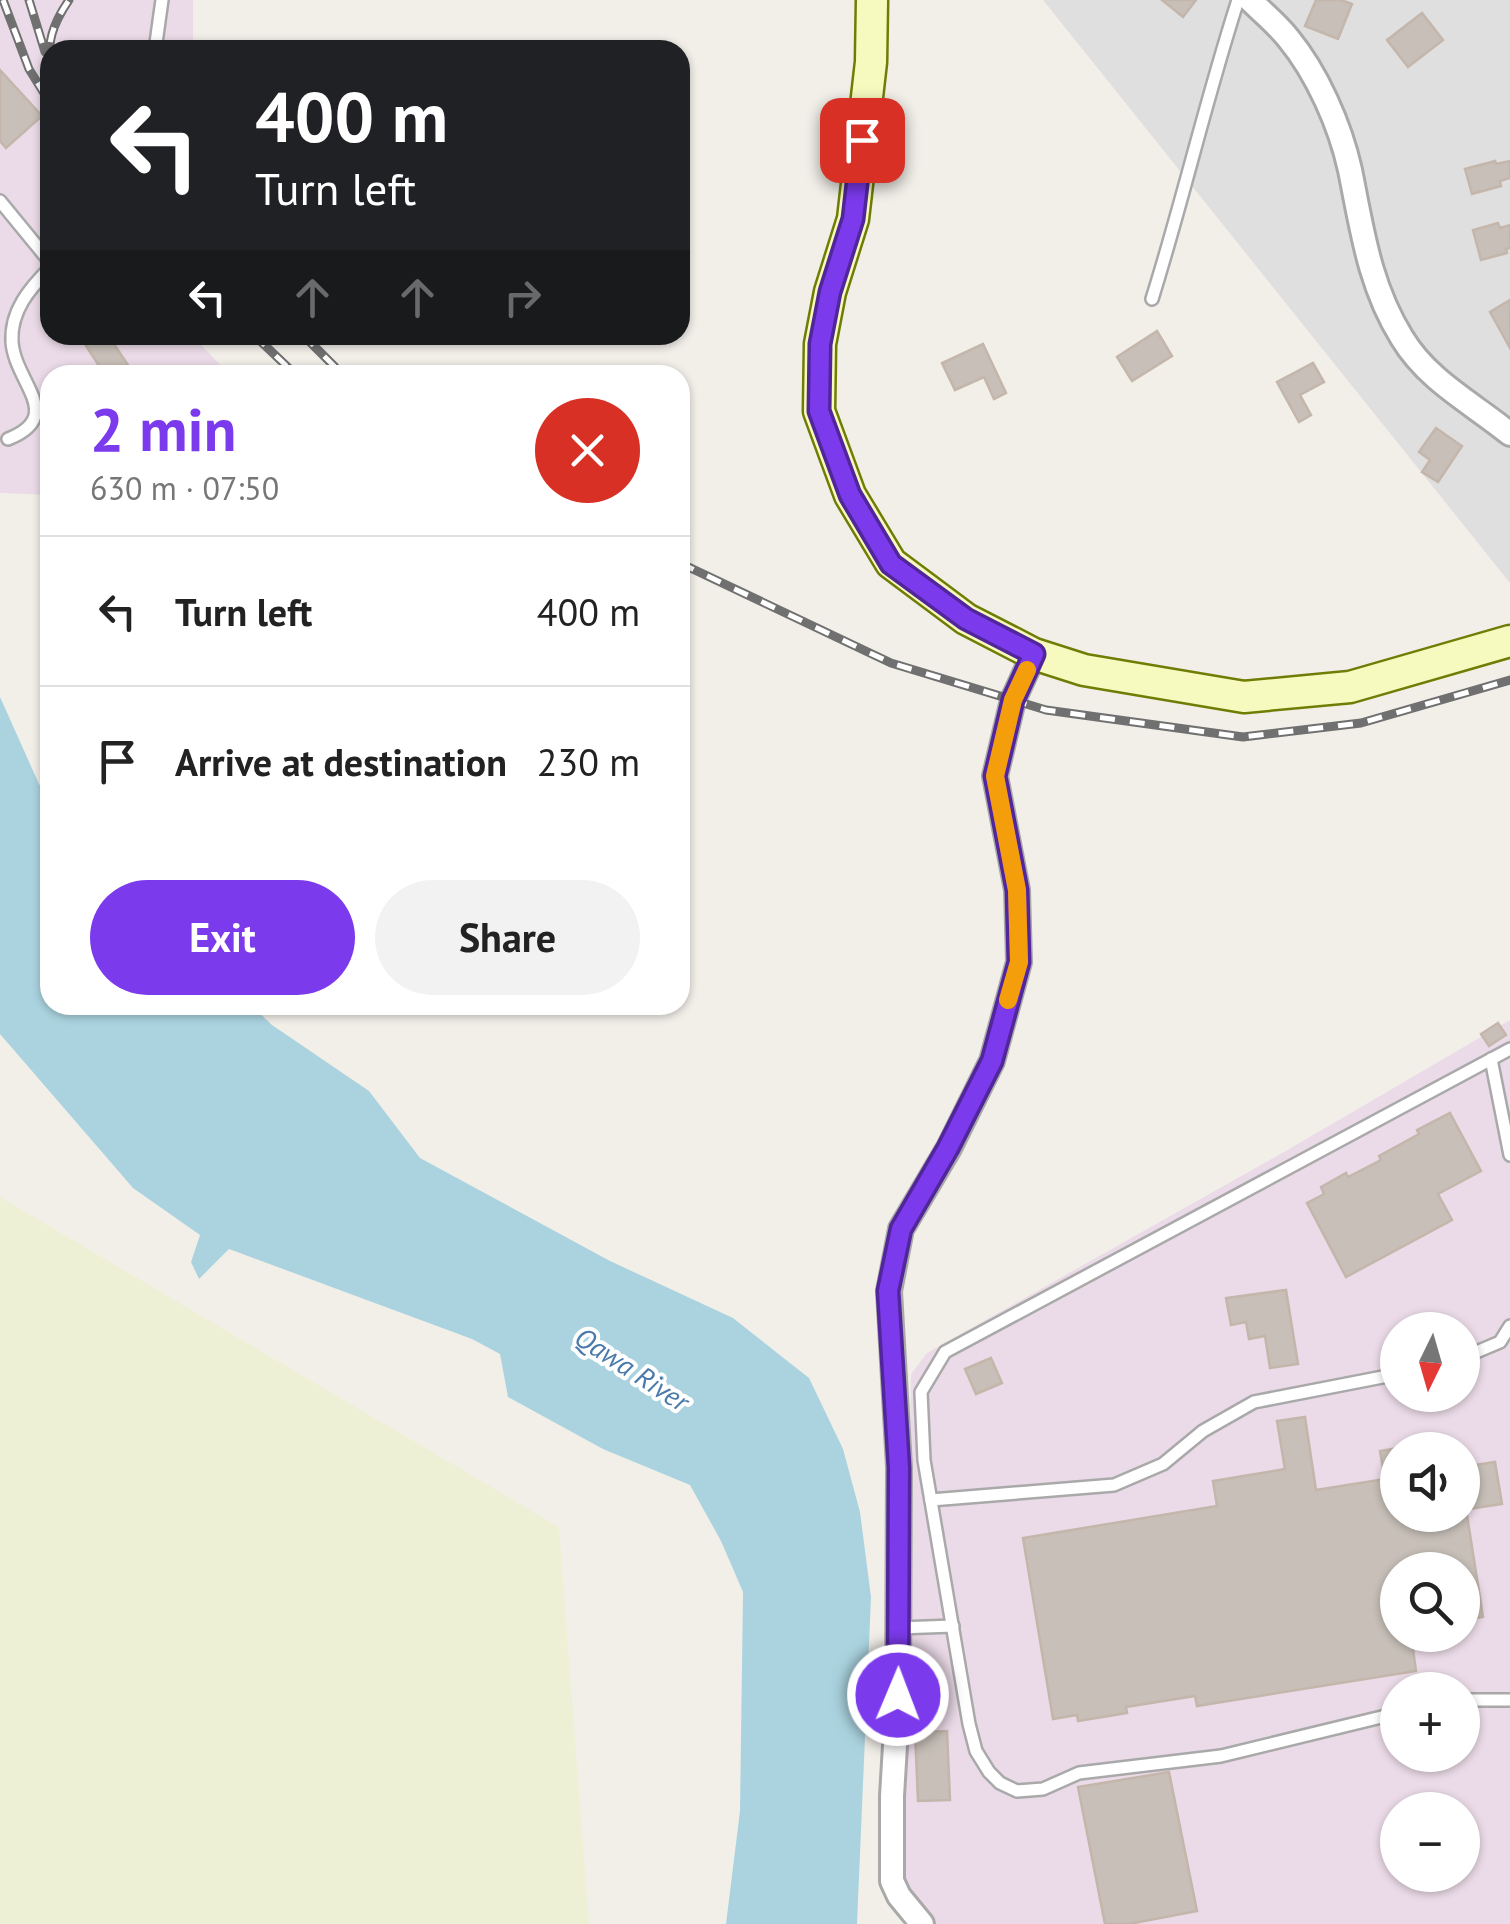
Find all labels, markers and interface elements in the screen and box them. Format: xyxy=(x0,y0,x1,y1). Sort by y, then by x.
text: 400 m xyxy=(255,71,448,161)
icon: left xyxy=(90,80,220,210)
pin xyxy=(820,98,905,183)
icon: arrive xyxy=(835,113,890,168)
text: Turn left xyxy=(255,159,416,217)
icon: left xyxy=(180,270,235,325)
icon: ahead xyxy=(285,270,340,325)
icon: ahead xyxy=(390,270,445,325)
icon: right xyxy=(495,270,550,325)
text: 2 min xyxy=(90,390,236,468)
button: close xyxy=(535,398,640,503)
text: 630 m · 07:50 xyxy=(90,467,279,509)
icon: left xyxy=(90,584,145,639)
text: Turn left xyxy=(175,587,312,636)
text: 400 m xyxy=(537,587,640,636)
icon: arrive xyxy=(90,734,145,789)
text: Arrive at destination xyxy=(175,737,507,786)
text: 230 m xyxy=(537,737,640,786)
button: Exit xyxy=(90,880,355,995)
button: Share xyxy=(375,880,640,995)
north arrow xyxy=(1380,1312,1480,1412)
map controls xyxy=(1380,1312,1480,1892)
water label: Qawa River xyxy=(568,1318,698,1420)
button: sound xyxy=(1380,1432,1480,1532)
button: search xyxy=(1380,1552,1480,1652)
position arrow xyxy=(846,1643,950,1747)
button: + xyxy=(1380,1672,1480,1772)
button: − xyxy=(1380,1792,1480,1892)

